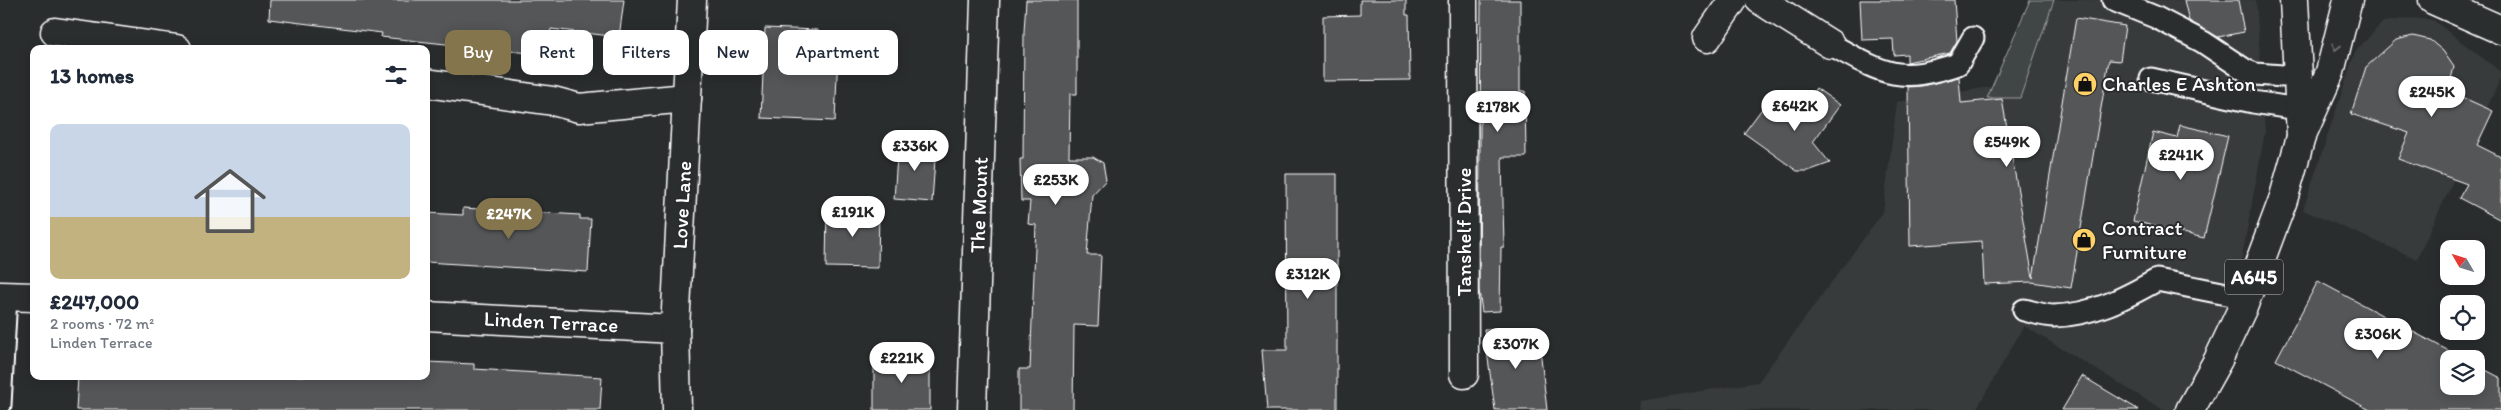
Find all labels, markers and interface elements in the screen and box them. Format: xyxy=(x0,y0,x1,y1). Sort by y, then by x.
chip: Buy xyxy=(445,30,511,75)
chip: Rent xyxy=(521,30,593,75)
chip: Filters xyxy=(603,30,689,75)
chip: New xyxy=(699,30,768,75)
chip: Apartment xyxy=(778,30,898,75)
one-way arrow xyxy=(2331,43,2342,52)
icon: filters xyxy=(382,61,410,89)
text: 13 homes xyxy=(50,63,134,88)
shop icon: Charles E Ashton xyxy=(2072,71,2098,97)
place label: Charles E Ashton xyxy=(2102,71,2256,96)
pin: £245K xyxy=(2397,76,2467,118)
text: £245K xyxy=(2409,82,2455,101)
pin: £178K xyxy=(1463,90,1533,133)
pin: £642K xyxy=(1760,90,1830,132)
text: £642K xyxy=(1772,96,1818,115)
text: £178K xyxy=(1477,97,1519,116)
pin: £549K xyxy=(1972,126,2042,168)
pin: £336K xyxy=(880,130,950,172)
text: £549K xyxy=(1984,132,2030,151)
text: £336K xyxy=(893,136,937,155)
pin: £241K xyxy=(2146,138,2216,181)
text: £241K xyxy=(2159,145,2203,164)
icon: home xyxy=(185,156,275,246)
street label: The Mount xyxy=(964,156,993,253)
street label: Love Lane xyxy=(667,160,696,250)
pin: £253K xyxy=(1021,164,1091,206)
street label: Tanshelf Drive xyxy=(1451,168,1476,296)
text: £253K xyxy=(1034,170,1078,189)
pin: £191K xyxy=(818,196,888,238)
pin: £247K xyxy=(474,198,544,240)
text: £191K xyxy=(832,202,874,221)
text: £247K xyxy=(487,204,531,223)
place label: Contract Furniture xyxy=(2102,215,2187,264)
shop icon: Contract Furniture xyxy=(2071,227,2097,253)
north arrow xyxy=(2440,240,2485,285)
map controls xyxy=(2440,240,2485,395)
pin: £312K xyxy=(1273,258,1343,300)
road number: A645 xyxy=(2225,260,2283,294)
text: £312K xyxy=(1286,264,1330,283)
text: £247,000 xyxy=(50,289,139,314)
button: locate xyxy=(2440,295,2485,340)
street label: Linden Terrace xyxy=(483,305,619,338)
text: 2 rooms · 72 m² xyxy=(50,314,154,333)
pin: £306K xyxy=(2343,318,2413,360)
text: £306K xyxy=(2355,324,2401,343)
pin: £307K xyxy=(1481,328,1551,370)
text: Linden Terrace xyxy=(50,333,153,352)
text: £307K xyxy=(1493,334,1539,353)
pin: £221K xyxy=(867,342,937,384)
text: £221K xyxy=(880,348,924,367)
button: layers xyxy=(2440,350,2485,395)

